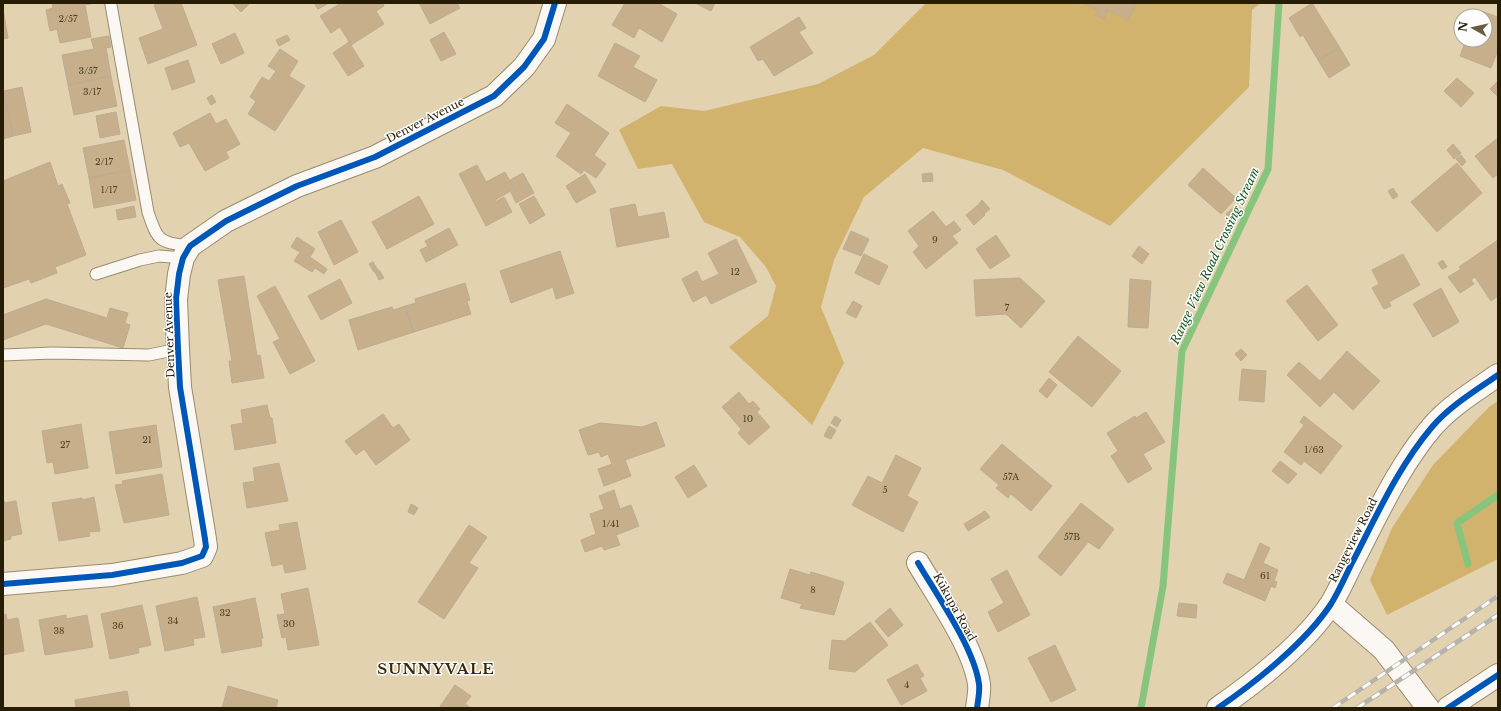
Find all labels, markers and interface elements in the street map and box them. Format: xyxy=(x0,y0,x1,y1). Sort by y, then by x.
north arrow xyxy=(1453,8,1493,48)
house number: 2/57 xyxy=(58,13,78,24)
text: N xyxy=(1455,20,1471,33)
house number: 3/57 xyxy=(78,65,98,76)
house number: 3/17 xyxy=(83,86,102,97)
street label: Denver Avenue xyxy=(384,94,466,146)
house number: 2/17 xyxy=(95,156,114,167)
water label: Range View Road Crossing Stream xyxy=(1166,164,1262,348)
house number: 1/17 xyxy=(101,184,118,195)
house number: 9 xyxy=(932,234,938,245)
house number: 12 xyxy=(730,266,740,277)
street label: Denver Avenue xyxy=(161,292,177,378)
house number: 7 xyxy=(1005,302,1010,313)
house number: 10 xyxy=(743,413,753,424)
house number: 21 xyxy=(142,434,152,445)
house number: 27 xyxy=(60,439,71,450)
house number: 1/63 xyxy=(1304,444,1324,455)
house number: 57A xyxy=(1003,471,1020,482)
house number: 5 xyxy=(882,484,888,495)
street label: Rangeview Road xyxy=(1326,495,1381,585)
house number: 1/41 xyxy=(602,518,620,529)
house number: 57B xyxy=(1064,531,1080,542)
street label: Kūkupa Road xyxy=(930,570,980,644)
house number: 61 xyxy=(1260,570,1270,581)
house number: 8 xyxy=(810,584,816,595)
house number: 32 xyxy=(219,607,231,618)
house number: 34 xyxy=(168,615,178,626)
house number: 30 xyxy=(283,618,295,629)
house number: 36 xyxy=(112,620,124,631)
house number: 38 xyxy=(54,625,65,636)
district label: SUNNYVALE xyxy=(377,659,495,678)
house number: 4 xyxy=(904,679,910,690)

